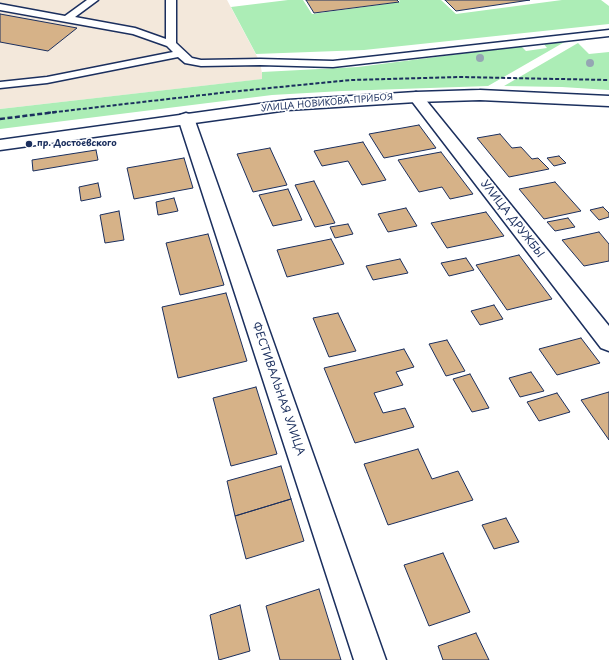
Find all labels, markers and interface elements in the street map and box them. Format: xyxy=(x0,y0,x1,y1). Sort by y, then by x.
street label: УЛИЦА НОВИКОВА-ПРИБОЯ xyxy=(261,92,393,114)
marker: пр. Достоевского xyxy=(24,139,34,149)
place label: пр. Достоевского xyxy=(37,139,117,149)
street label: УЛИЦА ДРУЖБЫ xyxy=(478,178,546,260)
street label: ФЕСТИВАЛЬНАЯ УЛИЦА xyxy=(249,321,307,457)

